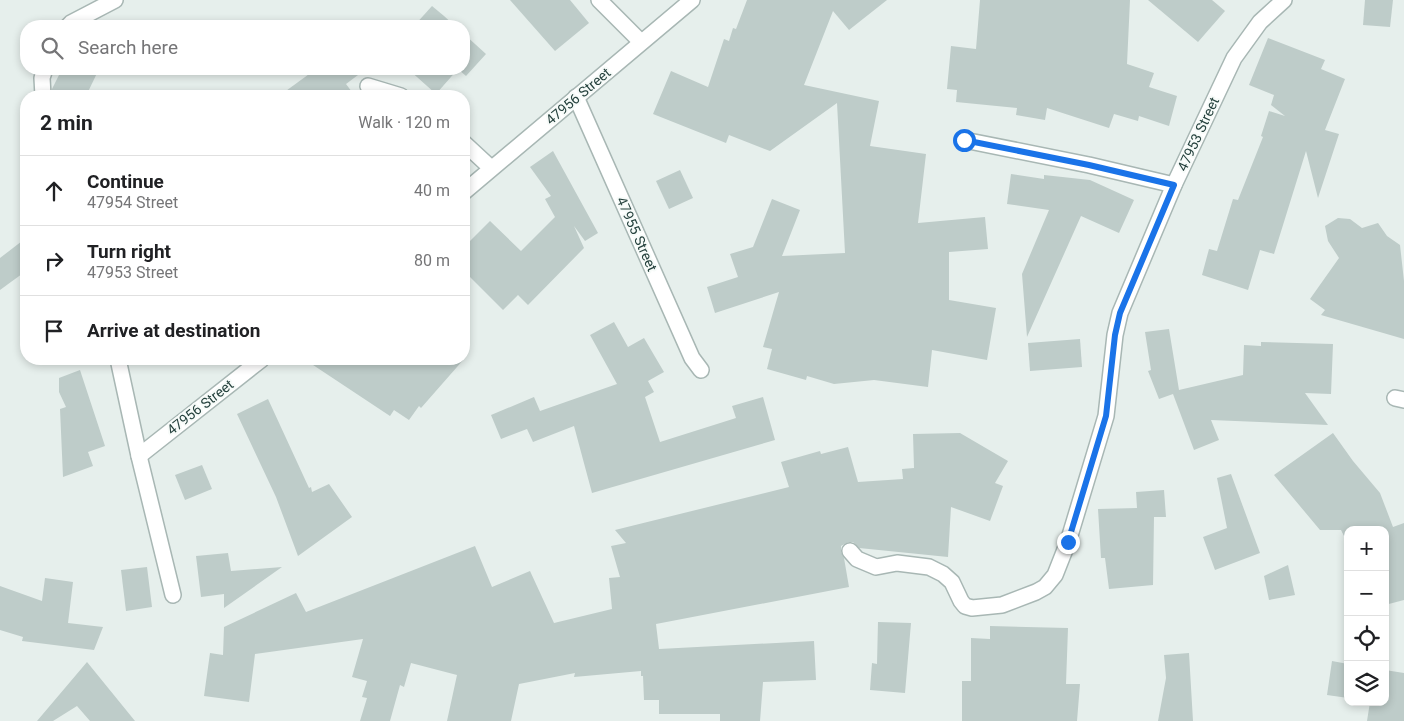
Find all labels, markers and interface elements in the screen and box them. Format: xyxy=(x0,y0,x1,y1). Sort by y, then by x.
search box xyxy=(20,20,470,75)
icon: search xyxy=(38,34,66,62)
text: Search here xyxy=(78,36,178,59)
street label: 47956 Street xyxy=(542,64,614,128)
street label: 47953 Street xyxy=(1174,94,1222,174)
text: 2 min xyxy=(40,111,93,135)
text: Walk · 120 m xyxy=(358,113,450,132)
route start xyxy=(953,129,976,152)
text: Continue xyxy=(87,170,164,193)
icon: ahead xyxy=(40,177,68,205)
text: 40 m xyxy=(414,181,450,200)
text: 47954 Street xyxy=(87,193,178,212)
street label: 47955 Street xyxy=(613,194,661,274)
text: Turn right xyxy=(87,240,171,263)
icon: right xyxy=(40,247,68,275)
text: 80 m xyxy=(414,251,450,270)
text: 47953 Street xyxy=(87,263,178,282)
icon: arrive xyxy=(40,317,68,345)
text: Arrive at destination xyxy=(87,319,260,342)
street label: 47956 Street xyxy=(164,376,237,438)
map controls xyxy=(1344,526,1389,706)
button: + xyxy=(1344,526,1389,571)
route end xyxy=(1057,531,1080,554)
button: − xyxy=(1344,571,1389,616)
button: locate xyxy=(1344,616,1389,661)
button: layers xyxy=(1344,661,1389,706)

